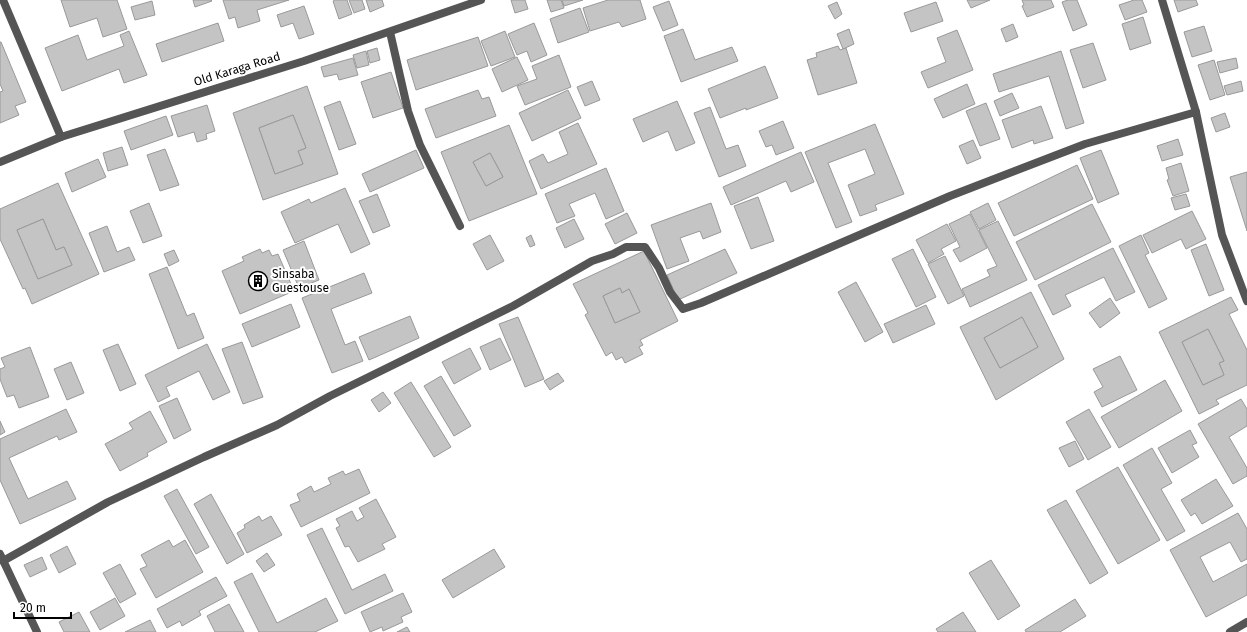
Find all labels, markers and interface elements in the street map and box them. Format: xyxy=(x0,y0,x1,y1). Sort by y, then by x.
street label: Old Karaga Road xyxy=(192,49,282,89)
place label: Sinsaba Guestouse xyxy=(272,267,329,295)
building icon: Sinsaba Guestouse xyxy=(247,270,269,292)
scale bar xyxy=(14,594,71,620)
text: 20 m xyxy=(20,601,46,615)

